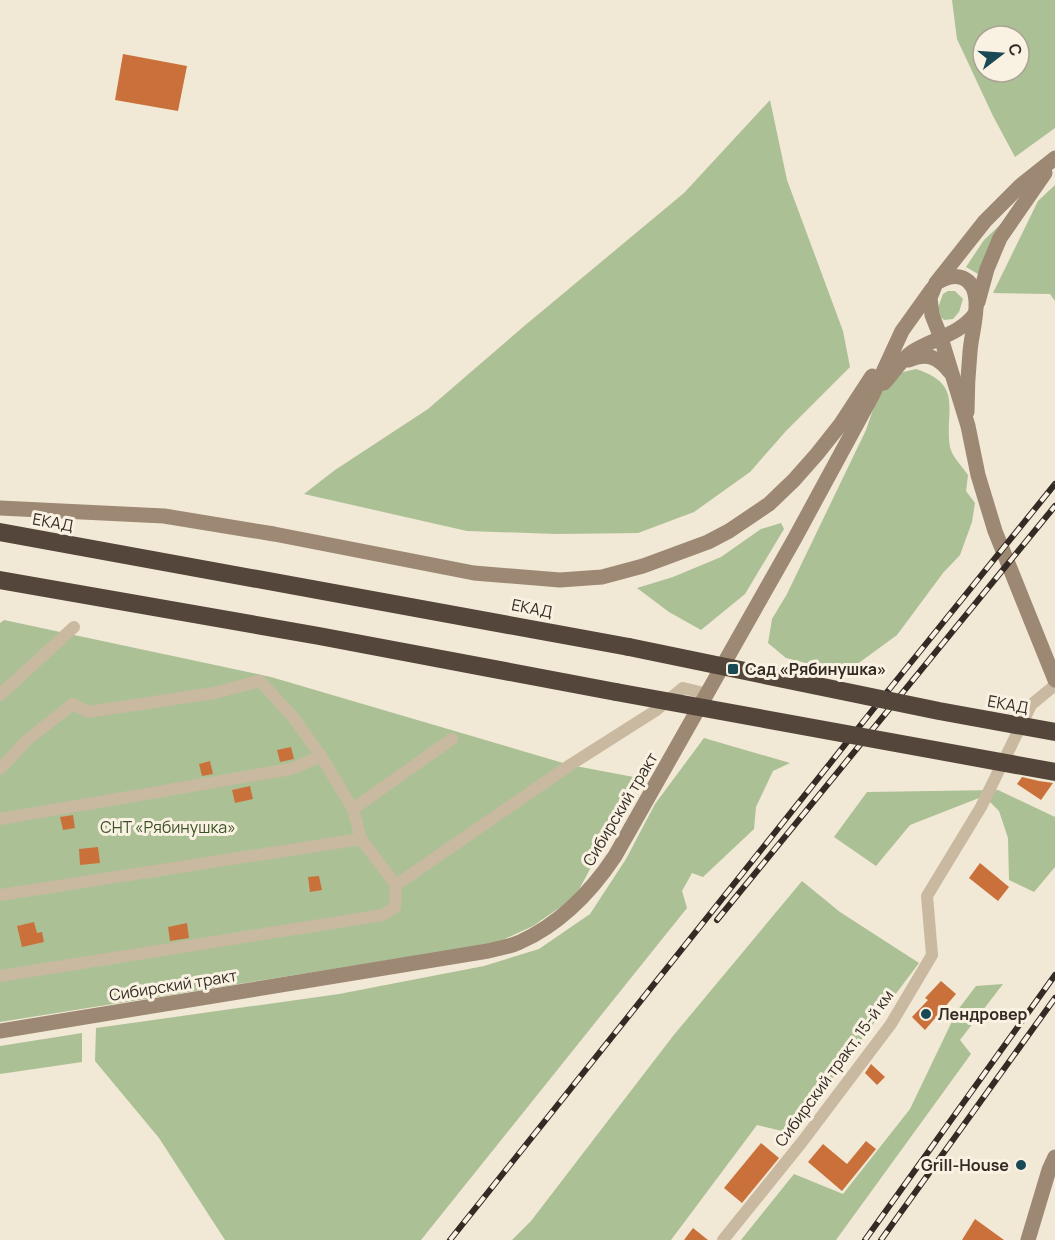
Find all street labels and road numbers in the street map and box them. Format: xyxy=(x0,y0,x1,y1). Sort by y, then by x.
street label: ЕКАД xyxy=(31,508,75,536)
street label: ЕКАД xyxy=(510,593,554,623)
street label: ЕКАД xyxy=(986,690,1030,718)
street label: Сибирский тракт xyxy=(577,748,663,870)
street label: Сибирский тракт xyxy=(107,964,239,1006)
street label: Сибирский тракт, 15-й км xyxy=(770,985,898,1151)

